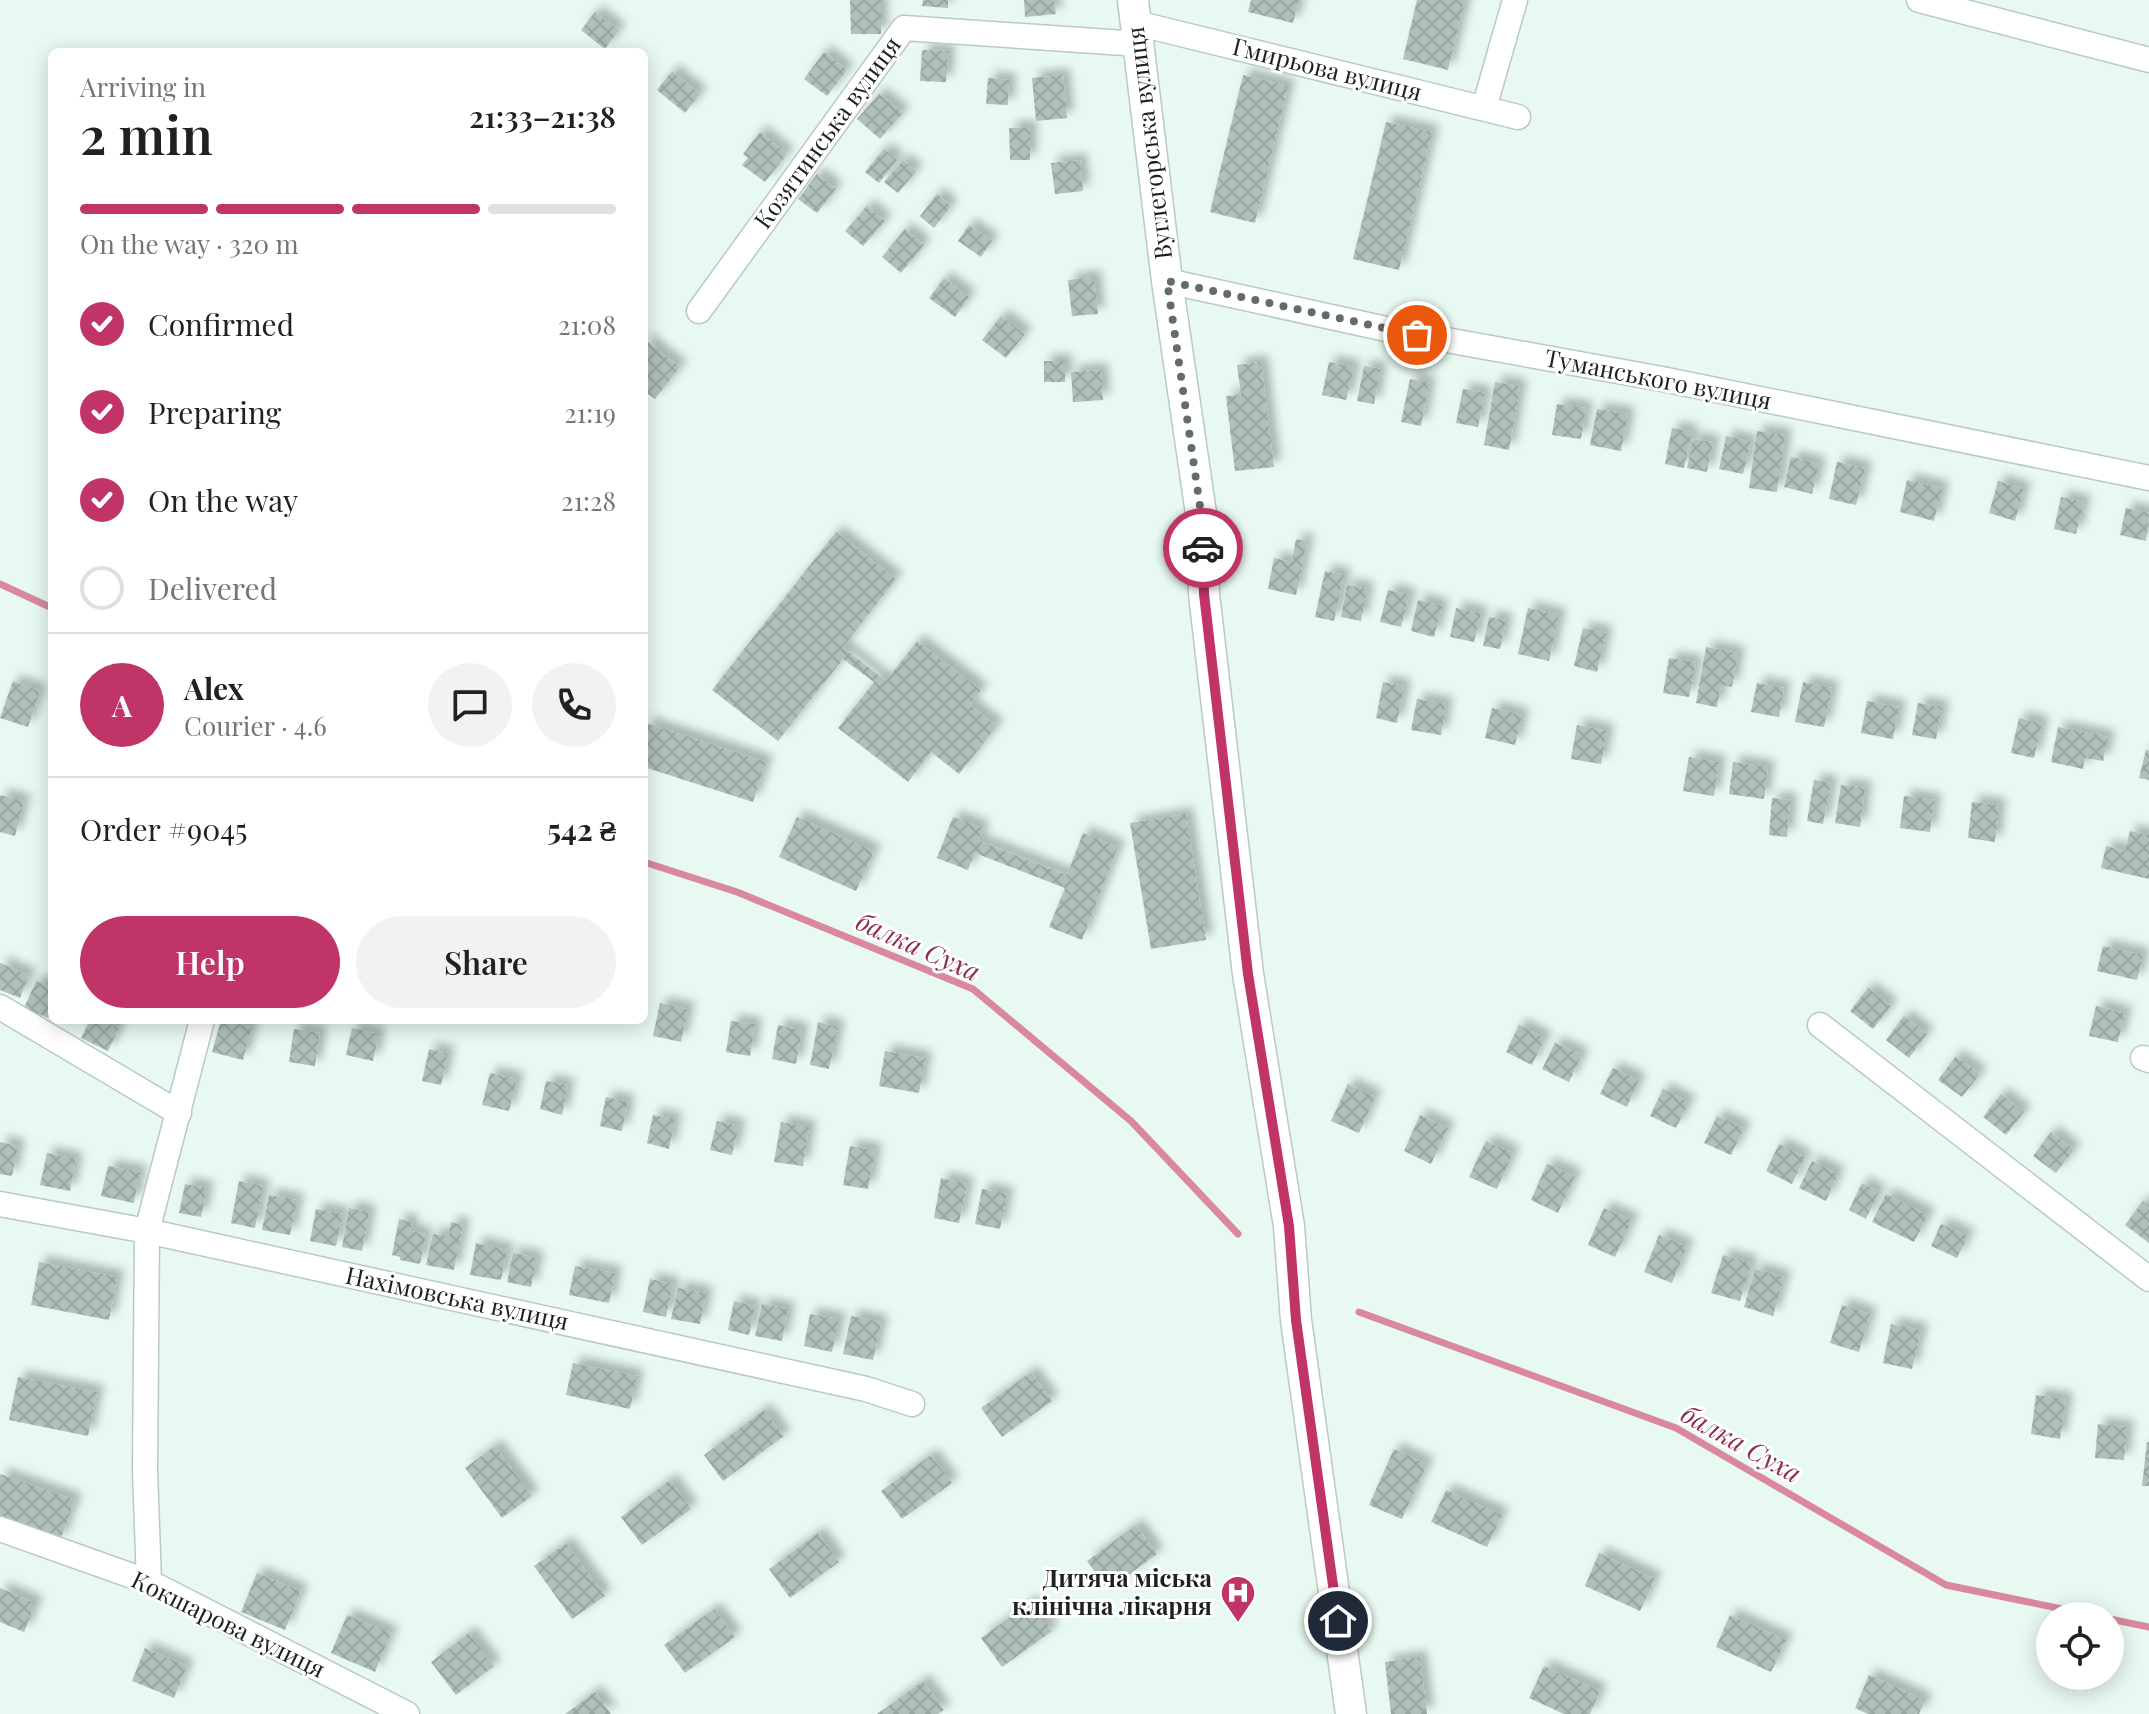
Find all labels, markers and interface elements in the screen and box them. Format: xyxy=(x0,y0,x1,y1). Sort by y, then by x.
street label: Вуглегорська вулиця xyxy=(1118,25,1178,262)
street label: Козятинська вулиця xyxy=(746,29,907,234)
street label: Гмирьова вулиця xyxy=(1230,29,1426,107)
text: Arriving in xyxy=(80,69,206,104)
text: 21:33–21:38 xyxy=(469,96,616,136)
text: 2 min xyxy=(80,99,213,168)
text: On the way · 320 m xyxy=(80,226,299,261)
pin xyxy=(1383,301,1451,369)
icon: check xyxy=(80,302,124,346)
text: Confirmed xyxy=(148,304,294,344)
text: 21:08 xyxy=(558,307,616,342)
icon: bag xyxy=(1395,313,1439,357)
street label: Туманського вулиця xyxy=(1542,340,1775,416)
icon: check xyxy=(80,390,124,434)
text: Preparing xyxy=(148,392,281,432)
text: 21:19 xyxy=(564,395,616,430)
icon: check xyxy=(80,478,124,522)
text: On the way xyxy=(148,480,298,520)
text: 21:28 xyxy=(561,483,616,518)
courier xyxy=(1163,508,1243,588)
icon: car xyxy=(1181,526,1225,570)
text: Delivered xyxy=(148,568,277,608)
button: chat xyxy=(428,663,512,747)
button: phone xyxy=(532,663,616,747)
text: Alex xyxy=(184,668,244,708)
text: A xyxy=(112,685,132,725)
text: Courier · 4.6 xyxy=(184,708,327,743)
text: Order #9045 xyxy=(80,809,247,849)
text: 542 ₴ xyxy=(547,809,616,849)
water label: балка Суха xyxy=(851,903,986,989)
button: Help xyxy=(80,916,340,1008)
button: Share xyxy=(356,916,616,1008)
street label: Нахімовська вулиця xyxy=(343,1258,572,1336)
water label: балка Суха xyxy=(1675,1395,1808,1490)
place label: Дитяча міська клінічна лікарня xyxy=(1012,1561,1213,1621)
street label: Кокшарова вулиця xyxy=(127,1562,331,1684)
hospital icon: Дитяча міська клінічна лікарня xyxy=(1219,1574,1257,1624)
pin xyxy=(1304,1587,1372,1655)
icon: home xyxy=(1316,1599,1360,1643)
map controls xyxy=(2036,1602,2124,1690)
button: locate xyxy=(2036,1602,2124,1690)

